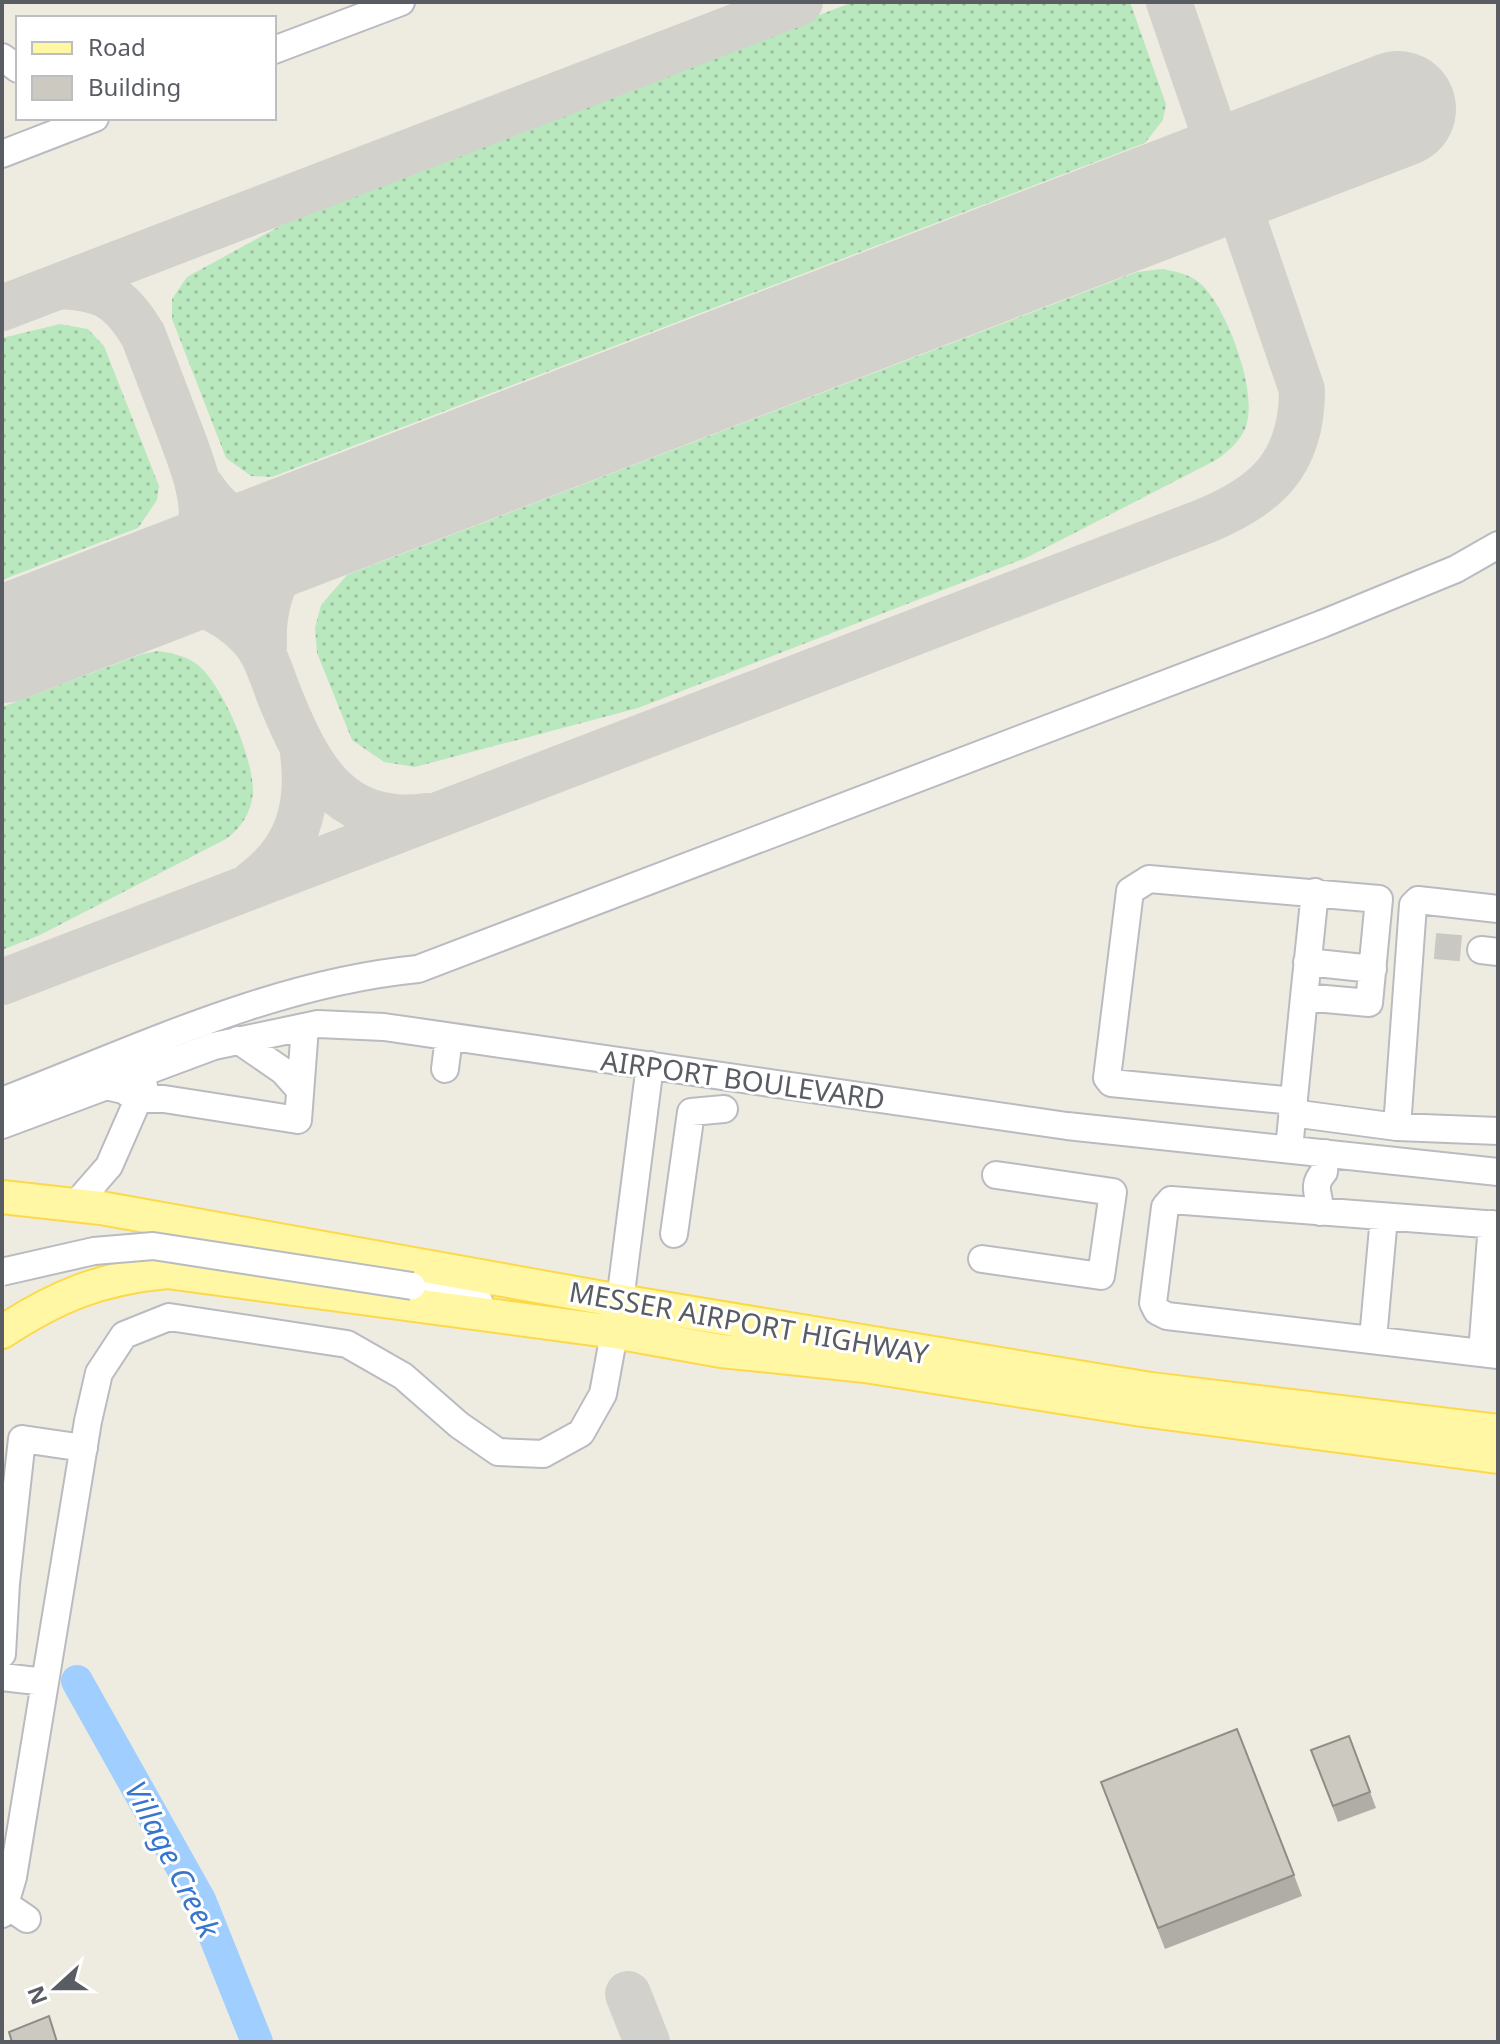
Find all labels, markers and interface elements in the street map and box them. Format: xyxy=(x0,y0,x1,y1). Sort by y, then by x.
legend xyxy=(16,16,276,120)
text: Road xyxy=(88,30,146,63)
text: Building xyxy=(88,70,181,103)
street label: AIRPORT BOULEVARD xyxy=(599,1040,887,1118)
street label: MESSER AIRPORT HIGHWAY xyxy=(566,1272,932,1372)
water label: Village Creek xyxy=(116,1774,231,1945)
north arrow xyxy=(16,1948,96,2028)
text: N xyxy=(19,1982,54,2009)

